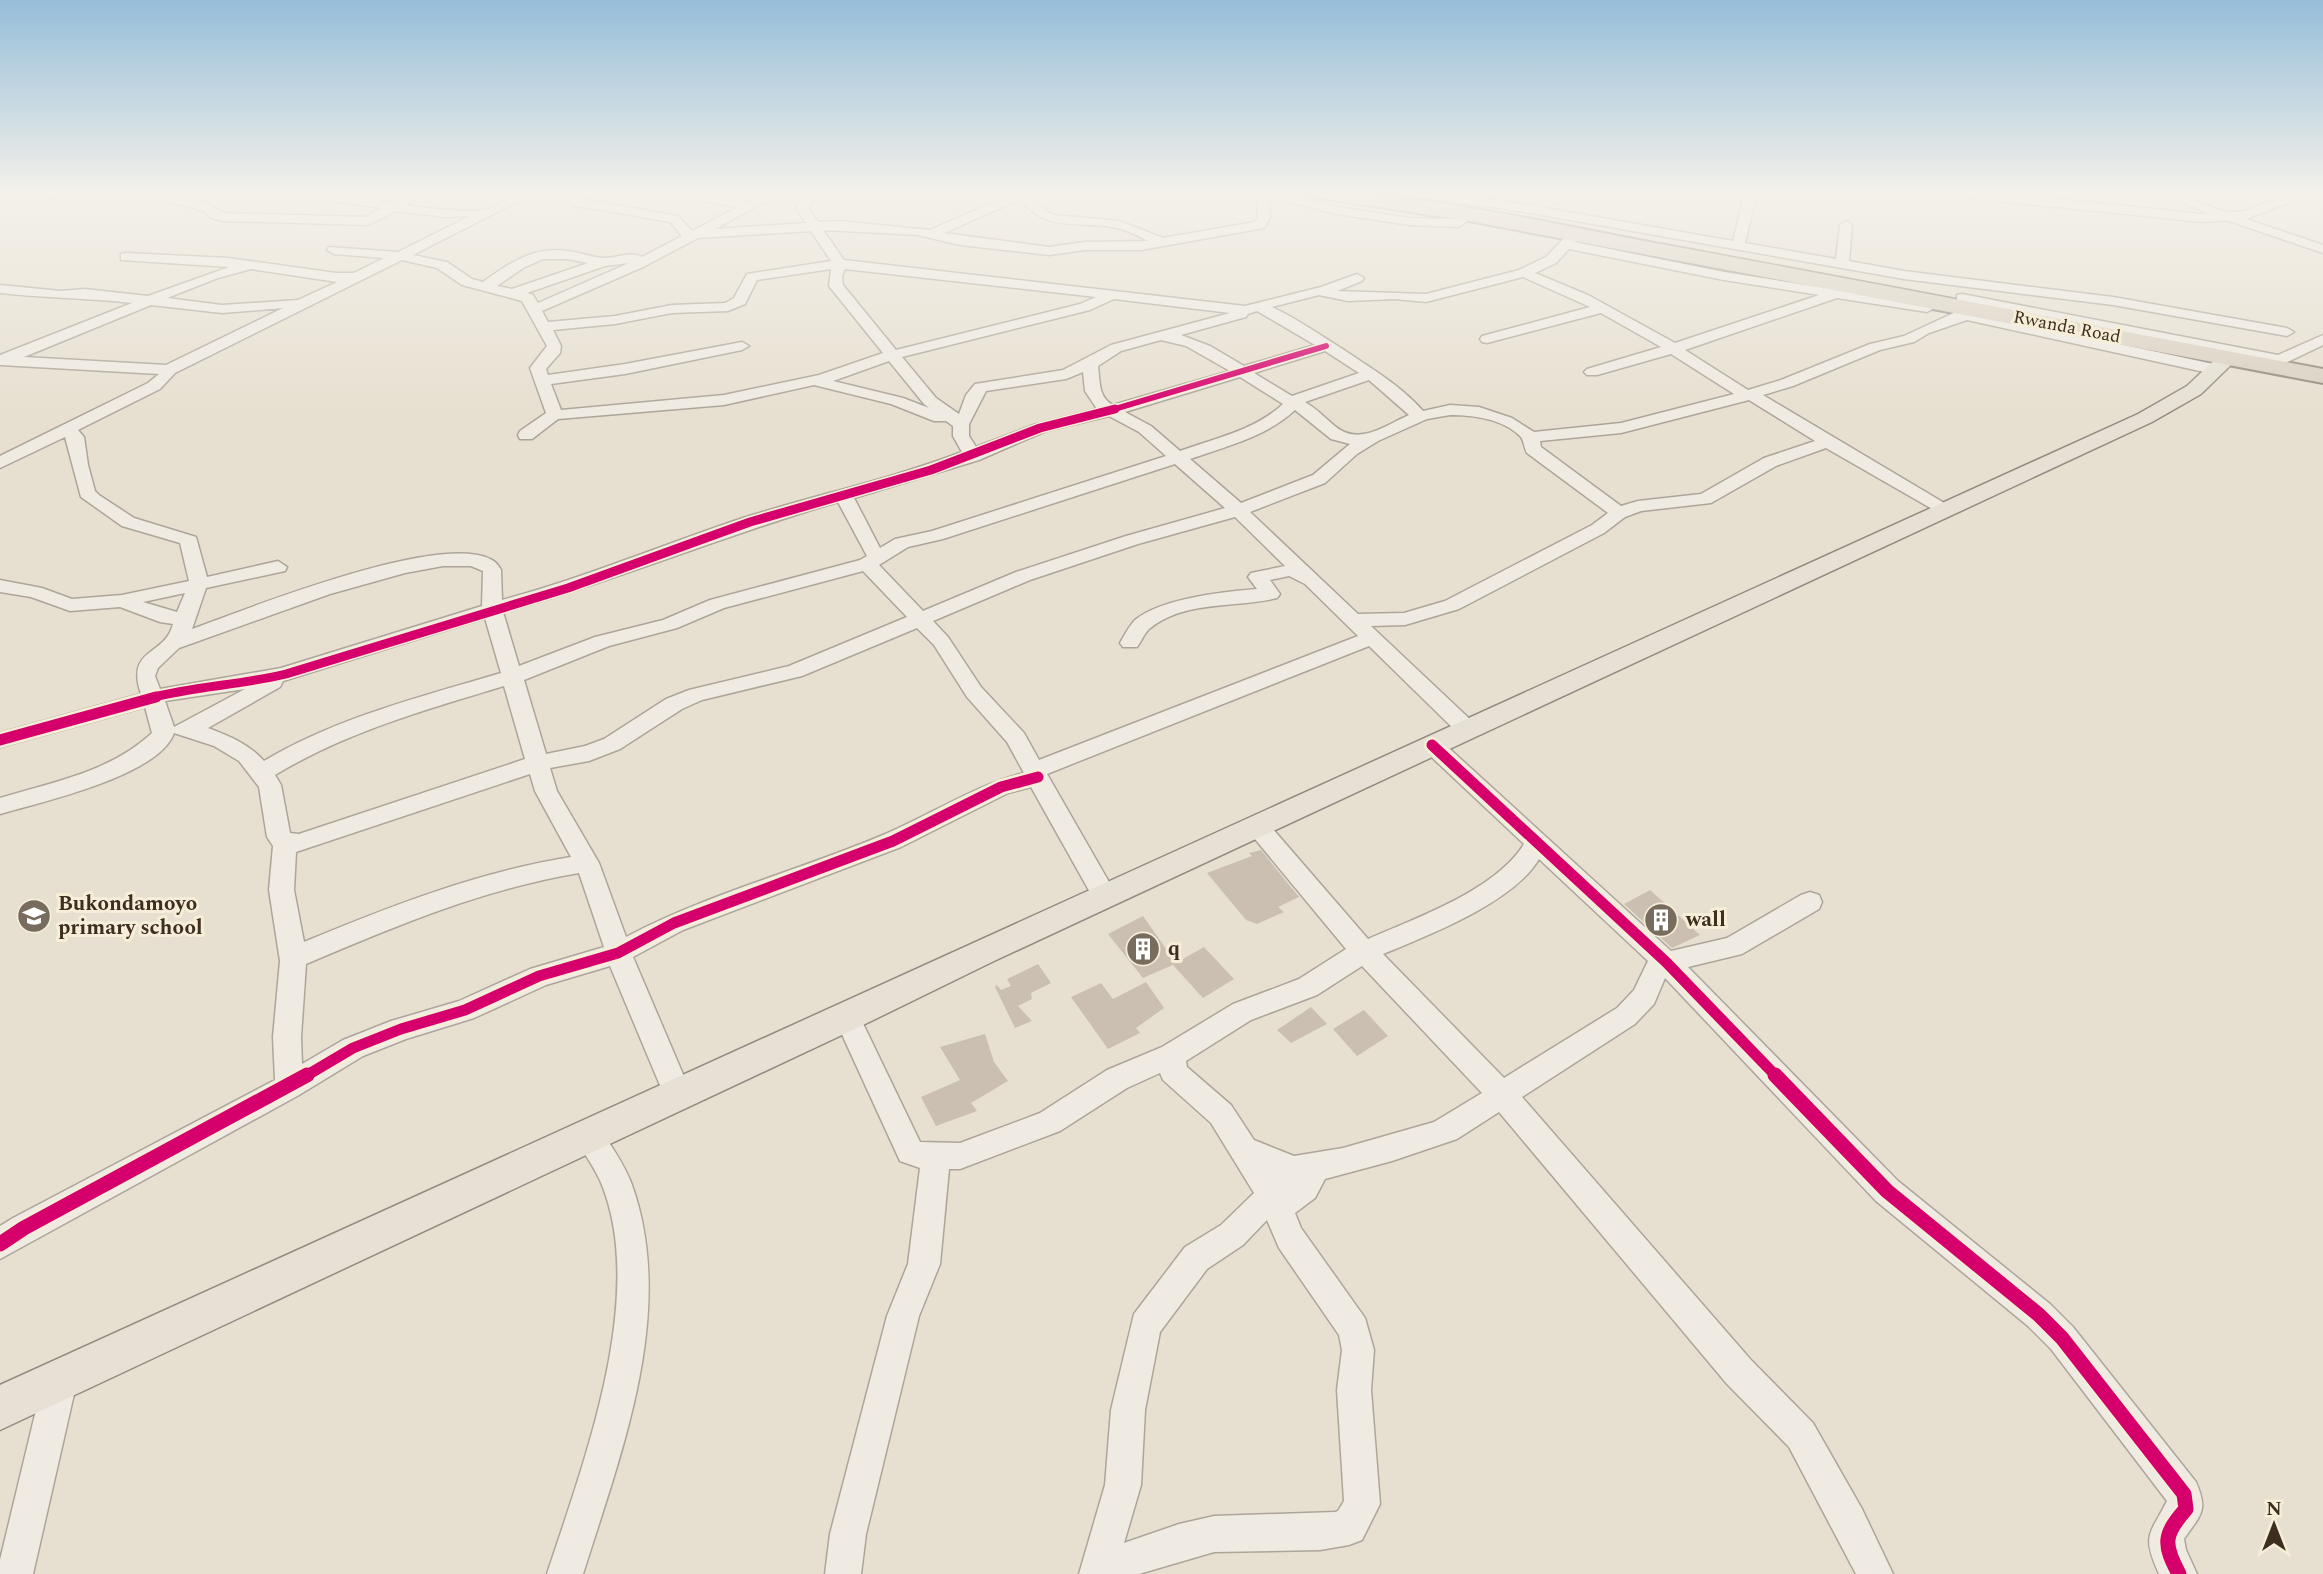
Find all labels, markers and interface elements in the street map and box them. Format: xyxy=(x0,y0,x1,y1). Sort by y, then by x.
street label: Rwanda Road xyxy=(2011,303,2123,351)
place label: Bukondamoyo primary school xyxy=(58,888,203,944)
school or university icon: Bukondamoyo primary school xyxy=(15,897,53,935)
building icon: wall xyxy=(1642,901,1680,939)
place label: wall xyxy=(1685,904,1726,936)
building icon: q xyxy=(1124,930,1162,968)
place label: q xyxy=(1168,933,1180,965)
north arrow xyxy=(2239,1490,2309,1560)
text: N xyxy=(2266,1495,2282,1524)

